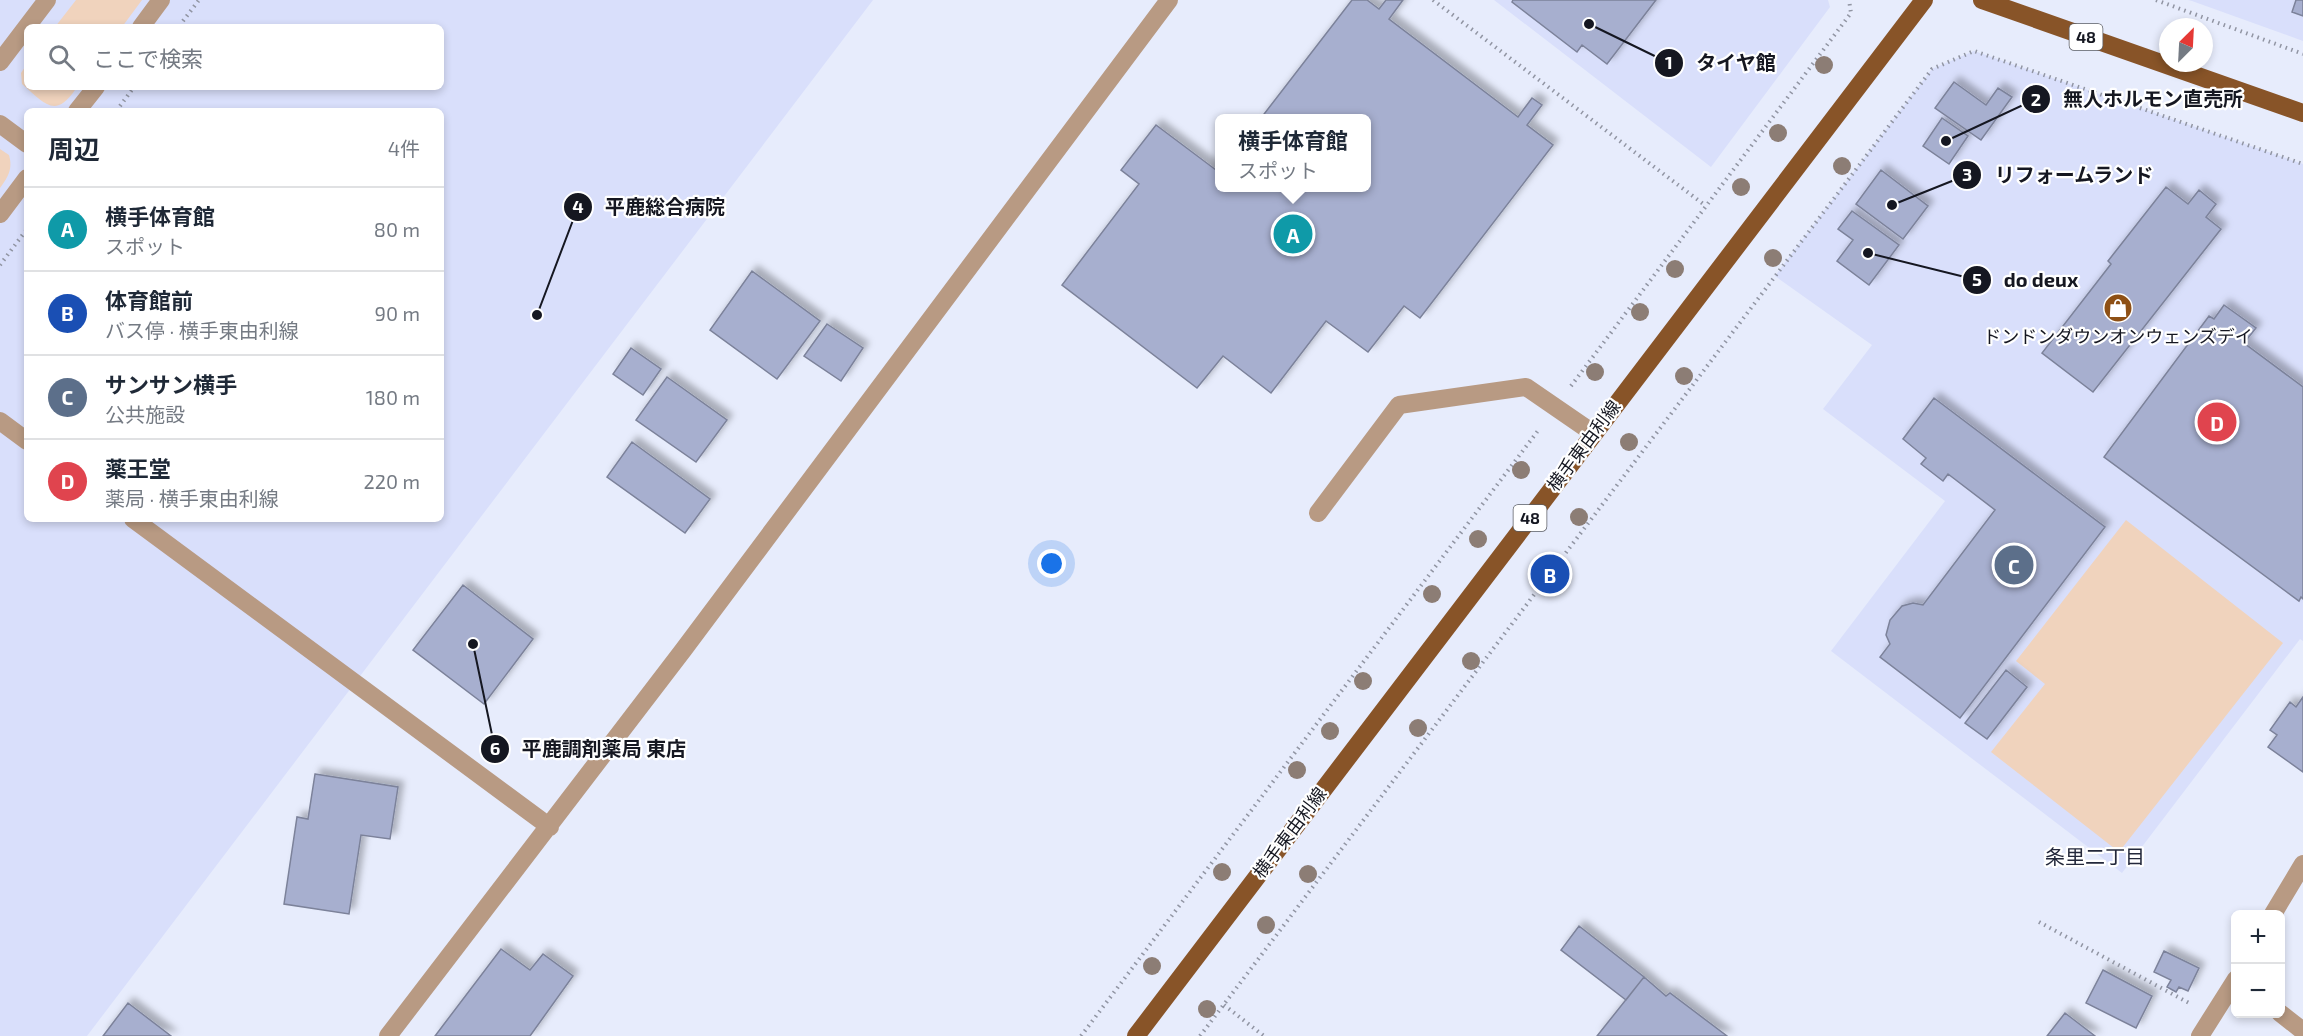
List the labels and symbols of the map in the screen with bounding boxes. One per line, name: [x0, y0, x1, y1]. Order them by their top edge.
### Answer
north arrow: [2159, 18, 2213, 72]
road number: 48: [2070, 24, 2102, 50]
callout: タイヤ館: [1654, 44, 1788, 82]
text: タイヤ館: [1696, 50, 1776, 74]
text: 1: [1665, 51, 1673, 73]
callout: 無人ホルモン直売所: [2021, 80, 2255, 118]
text: 無人ホルモン直売所: [2063, 86, 2243, 110]
text: 2: [2031, 88, 2041, 110]
callout: リフォームランド: [1952, 156, 2166, 194]
text: リフォームランド: [1995, 162, 2153, 186]
text: 3: [1962, 163, 1972, 185]
callout: 平鹿総合病院: [563, 188, 737, 226]
text: 平鹿総合病院: [605, 194, 725, 218]
text: 4: [572, 195, 584, 217]
pin: A: [1274, 212, 1312, 256]
callout: do deux: [1962, 261, 2091, 299]
text: do deux: [2004, 267, 2079, 291]
text: 5: [1972, 268, 1982, 290]
shop icon: ドンドンダウンオンウェンズデイ: [2102, 292, 2134, 324]
place label: ドンドンダウンオンウェンズデイ: [1983, 325, 2253, 347]
street label: 横手東由利線: [1542, 396, 1624, 495]
pin: D: [2198, 400, 2236, 444]
road number: 48: [1514, 505, 1546, 531]
pin: C: [1994, 542, 2034, 588]
your location: [1037, 549, 1066, 578]
pin: B: [1530, 552, 1570, 596]
callout: 平鹿調剤薬局 東店: [480, 730, 698, 768]
text: 平鹿調剤薬局 東店: [522, 736, 686, 760]
text: 6: [490, 737, 500, 759]
street label: 横手東由利線: [1248, 783, 1330, 882]
district label: 条里二丁目: [2045, 844, 2145, 868]

